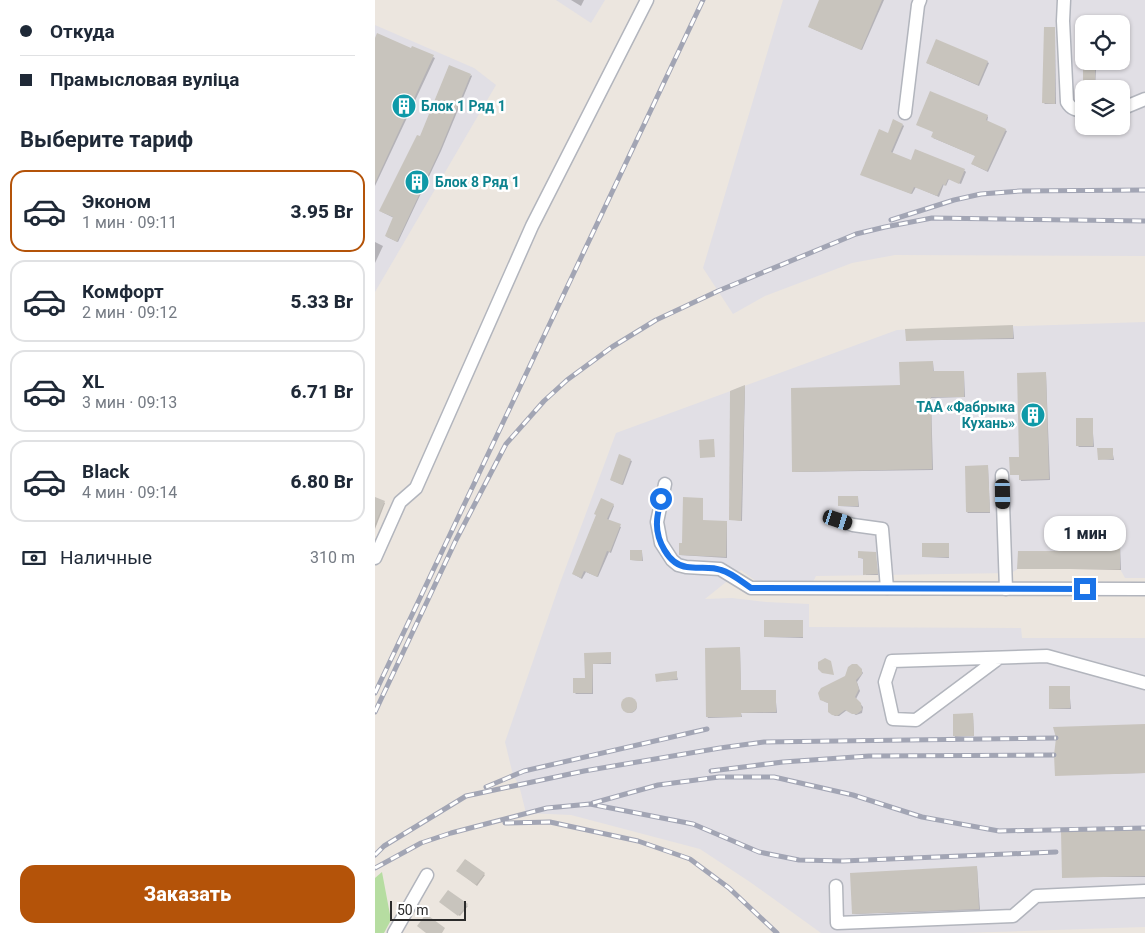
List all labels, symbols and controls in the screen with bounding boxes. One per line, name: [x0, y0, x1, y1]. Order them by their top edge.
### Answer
map controls: [1075, 15, 1130, 135]
button: locate: [1075, 15, 1130, 70]
text: Откуда: [50, 20, 115, 43]
text: Прамысловая вуліца: [50, 68, 239, 91]
button: layers: [1075, 80, 1130, 135]
building icon: Блок 1 Ряд 1: [391, 93, 417, 119]
place label: Блок 1 Ряд 1: [421, 98, 506, 114]
text: Выберите тариф: [20, 127, 193, 152]
building icon: Блок 8 Ряд 1: [404, 169, 430, 195]
place label: Блок 8 Ряд 1: [435, 174, 520, 190]
icon: car: [22, 189, 67, 234]
text: Эконом: [82, 190, 151, 213]
text: 3.95 Br: [290, 200, 353, 223]
text: 1 мин · 09:11: [82, 213, 177, 232]
icon: car: [22, 279, 67, 324]
text: Комфорт: [82, 280, 164, 303]
text: 5.33 Br: [290, 290, 353, 313]
text: 2 мин · 09:12: [82, 303, 177, 322]
icon: car: [22, 369, 67, 414]
text: XL: [82, 370, 104, 393]
text: 6.71 Br: [290, 380, 353, 403]
text: 3 мин · 09:13: [82, 393, 177, 412]
place label: ТАА «Фабрыка Кухань»: [916, 399, 1015, 431]
building icon: ТАА «Фабрыка Кухань»: [1020, 402, 1046, 428]
icon: car: [22, 459, 67, 504]
text: Black: [82, 460, 129, 483]
text: 6.80 Br: [290, 470, 353, 493]
car: [995, 479, 1010, 509]
text: 4 мин · 09:14: [82, 483, 177, 502]
route start: [650, 488, 672, 510]
car: [821, 508, 854, 532]
callout: 1 мин: [1044, 516, 1126, 552]
text: 1 мин: [1063, 524, 1107, 543]
icon: cash: [20, 544, 48, 572]
text: Наличные: [60, 546, 152, 569]
text: 310 m: [310, 548, 355, 567]
route end: [1074, 578, 1096, 600]
button: Заказать: [20, 865, 355, 923]
scale bar: [390, 898, 466, 921]
text: 50 m: [397, 902, 429, 918]

